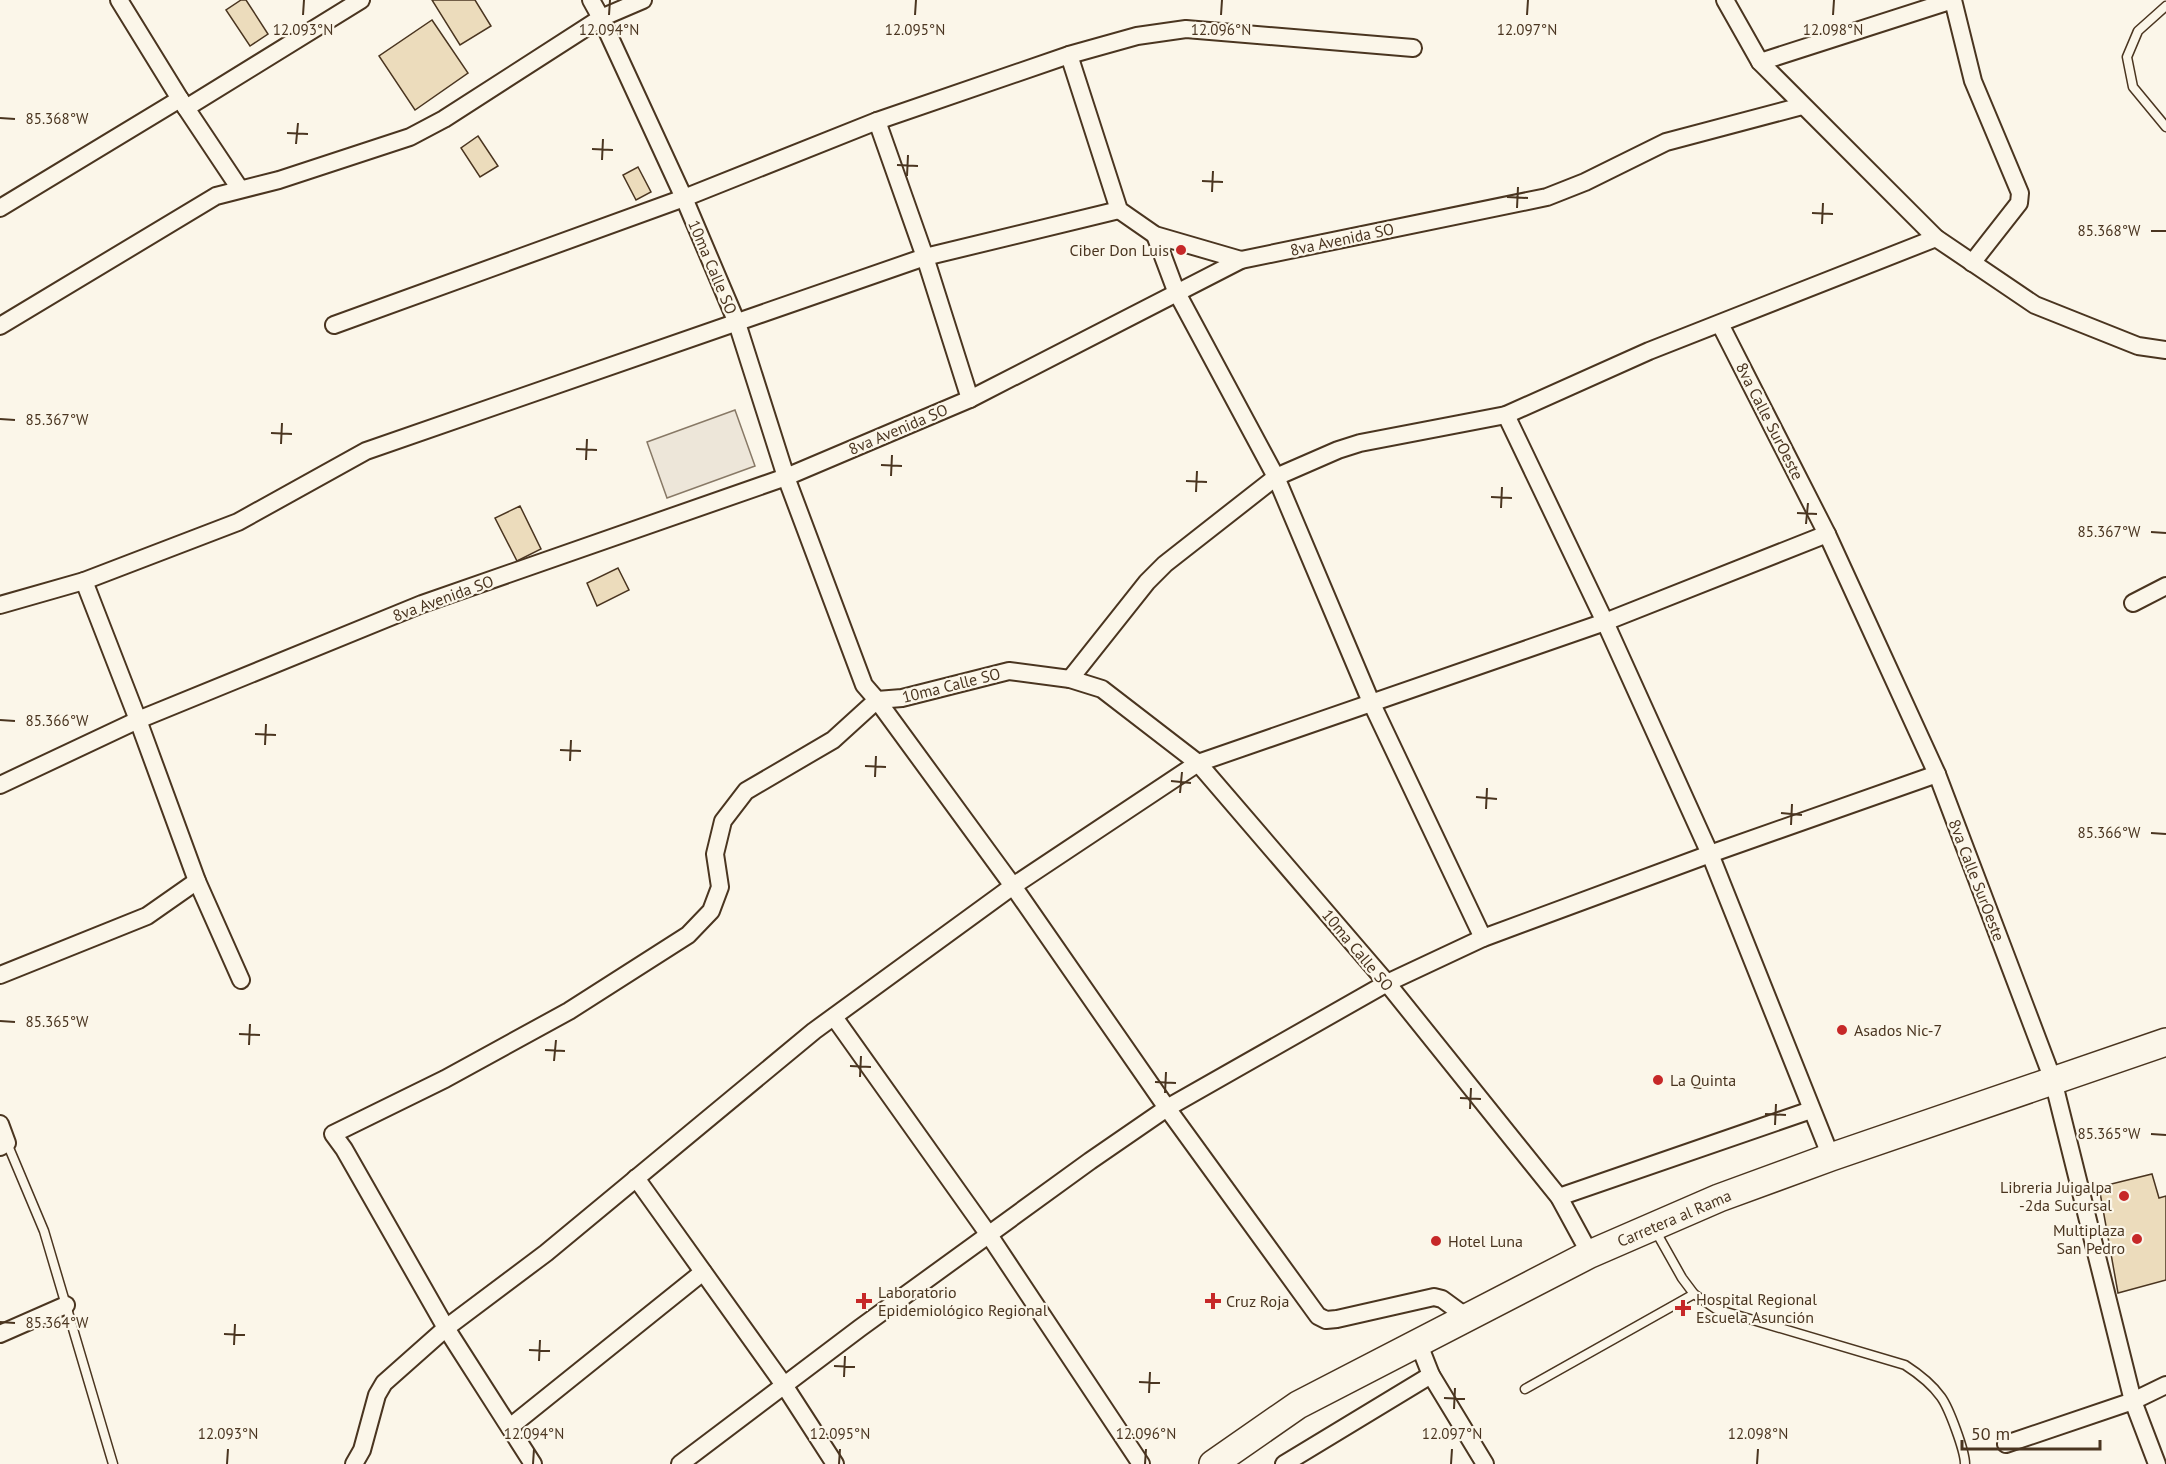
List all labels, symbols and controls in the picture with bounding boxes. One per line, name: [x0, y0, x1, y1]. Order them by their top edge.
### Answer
text: 12.093°N: [273, 20, 333, 39]
text: 12.094°N: [579, 20, 639, 39]
text: 12.095°N: [885, 20, 945, 39]
text: 12.096°N: [1191, 20, 1251, 39]
text: 12.097°N: [1497, 20, 1557, 39]
text: 12.098°N: [1803, 20, 1863, 39]
text: 85.368°W: [26, 109, 89, 128]
street label: 10ma Calle SO: [684, 217, 742, 317]
street label: 8va Avenida SO: [1288, 218, 1396, 260]
text: 85.368°W: [2078, 221, 2141, 240]
place label: Ciber Don Luis: [1069, 240, 1169, 260]
marker: Ciber Don Luis: [1174, 243, 1188, 257]
street label: 8va Calle SurOeste: [1732, 359, 1808, 483]
street label: 8va Avenida SO: [845, 399, 951, 459]
text: 85.367°W: [26, 410, 89, 429]
text: 85.367°W: [2078, 522, 2141, 541]
street label: 8va Avenida SO: [390, 570, 496, 626]
street label: 10ma Calle SO: [900, 663, 1002, 707]
text: 85.366°W: [26, 711, 89, 730]
street label: 8va Calle SurOeste: [1945, 816, 2009, 944]
text: 85.366°W: [2078, 823, 2141, 842]
street label: 10ma Calle SO: [1318, 905, 1398, 995]
text: 85.365°W: [26, 1012, 89, 1031]
place label: Asados Nic-7: [1854, 1020, 1942, 1040]
marker: Asados Nic-7: [1835, 1023, 1849, 1037]
place label: La Quinta: [1670, 1070, 1736, 1090]
marker: La Quinta: [1651, 1073, 1665, 1087]
text: 85.365°W: [2078, 1124, 2141, 1143]
place label: Libreria Juigalpa -2da Sucursal: [2000, 1177, 2112, 1215]
street label: Carretera al Rama: [1614, 1185, 1734, 1251]
marker: Libreria Juigalpa -2da Sucursal: [2117, 1189, 2131, 1203]
place label: Multiplaza San Pedro: [2053, 1220, 2125, 1258]
place label: Hotel Luna: [1448, 1231, 1523, 1251]
marker: Multiplaza San Pedro: [2130, 1232, 2144, 1246]
marker: Hotel Luna: [1429, 1234, 1443, 1248]
place label: Laboratorio Epidemiológico Regional: [878, 1282, 1048, 1320]
place label: Hospital Regional Escuela Asunción: [1696, 1289, 1817, 1327]
place label: Cruz Roja: [1226, 1291, 1289, 1311]
marker: Laboratorio Epidemiológico Regional: [855, 1292, 873, 1310]
marker: Cruz Roja: [1204, 1292, 1222, 1310]
marker: Hospital Regional Escuela Asunción: [1674, 1299, 1692, 1317]
text: 85.364°W: [26, 1313, 89, 1332]
scale bar: [1962, 1413, 2100, 1451]
text: 50 m: [1971, 1422, 2010, 1445]
text: 12.093°N: [198, 1424, 258, 1443]
text: 12.094°N: [504, 1424, 564, 1443]
text: 12.095°N: [810, 1424, 870, 1443]
text: 12.096°N: [1116, 1424, 1176, 1443]
text: 12.097°N: [1422, 1424, 1482, 1443]
text: 12.098°N: [1728, 1424, 1788, 1443]

